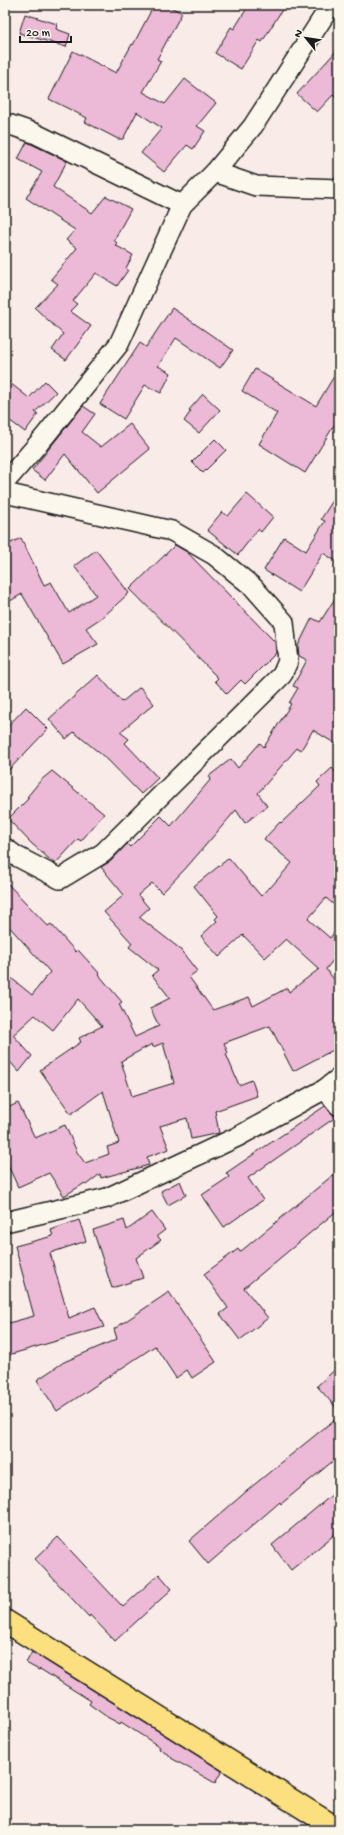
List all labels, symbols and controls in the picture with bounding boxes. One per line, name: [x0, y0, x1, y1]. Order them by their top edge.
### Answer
scale bar: [20, 18, 71, 44]
north arrow: [286, 18, 326, 58]
text: 20 m: [26, 27, 51, 41]
text: N: [292, 28, 306, 40]

